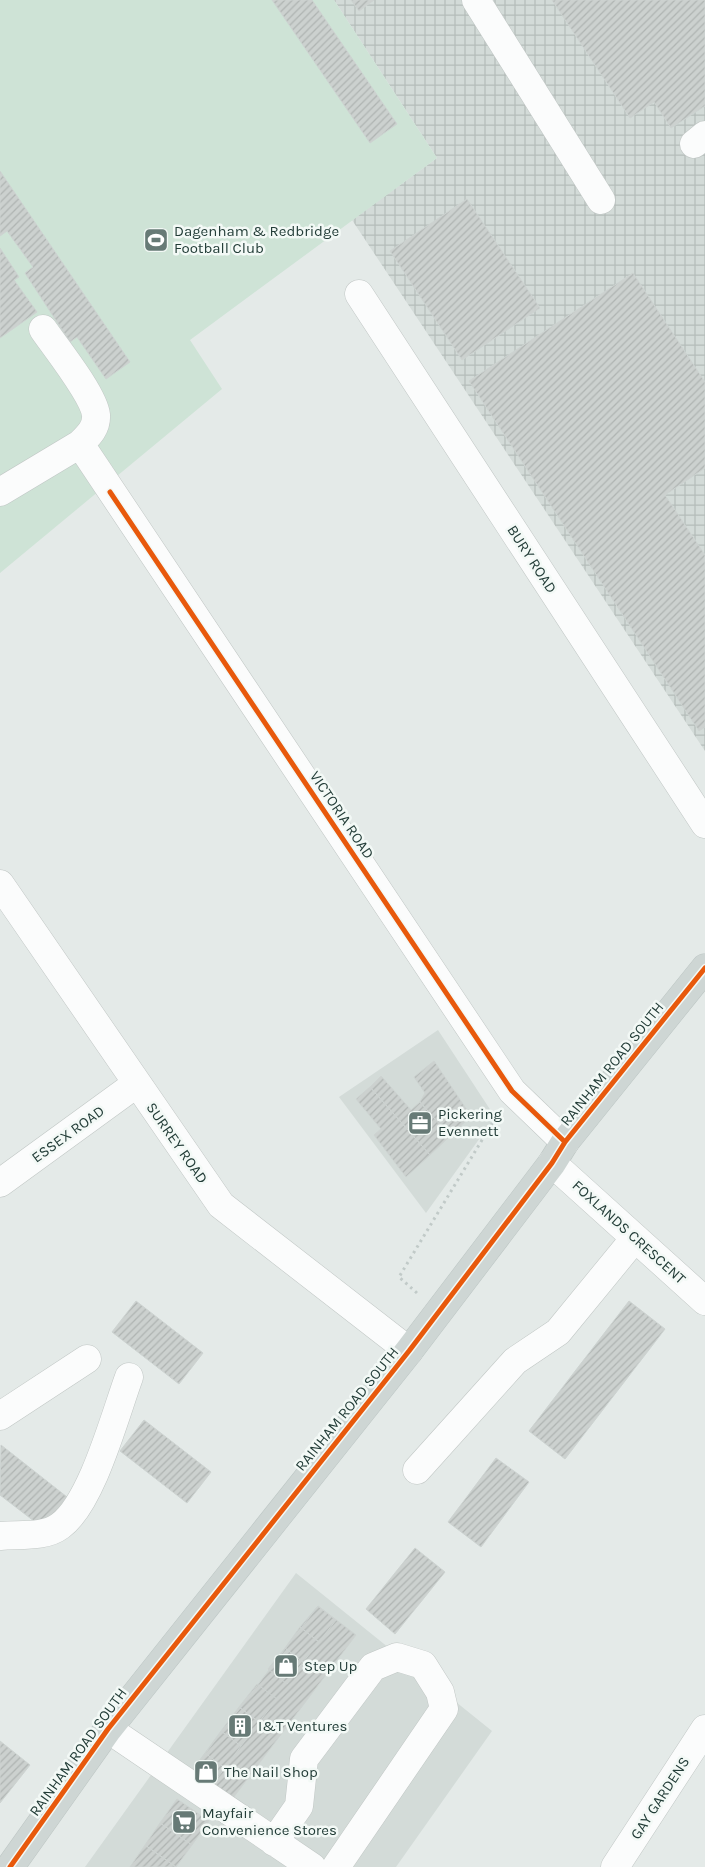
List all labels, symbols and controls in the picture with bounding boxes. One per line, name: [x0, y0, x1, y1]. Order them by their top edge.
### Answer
place label: Dagenham & Redbridge Football Club: [174, 222, 339, 257]
sports icon: Dagenham & Redbridge Football Club: [143, 227, 169, 253]
street label: BURY ROAD: [503, 522, 561, 596]
street label: VICTORIA ROAD: [306, 768, 378, 862]
street label: RAINHAM ROAD SOUTH: [556, 998, 668, 1130]
street label: SURREY ROAD: [142, 1099, 212, 1187]
street label: ESSEX ROAD: [28, 1102, 108, 1166]
place label: Pickering Evennett: [438, 1105, 503, 1140]
office icon: Pickering Evennett: [407, 1110, 433, 1136]
street label: FOXLANDS CRESCENT: [568, 1176, 690, 1288]
street label: RAINHAM ROAD SOUTH: [291, 1343, 403, 1475]
shop icon: Step Up: [273, 1653, 299, 1679]
place label: Step Up: [304, 1657, 357, 1675]
street label: RAINHAM ROAD SOUTH: [25, 1684, 131, 1820]
building icon: I&T Ventures: [227, 1713, 253, 1739]
place label: I&T Ventures: [258, 1717, 347, 1735]
street label: GAY GARDENS: [627, 1753, 693, 1843]
shop icon: The Nail Shop: [193, 1759, 219, 1785]
place label: The Nail Shop: [224, 1763, 318, 1781]
place label: Mayfair Convenience Stores: [202, 1804, 337, 1839]
supermarket icon: Mayfair Convenience Stores: [171, 1809, 197, 1835]

